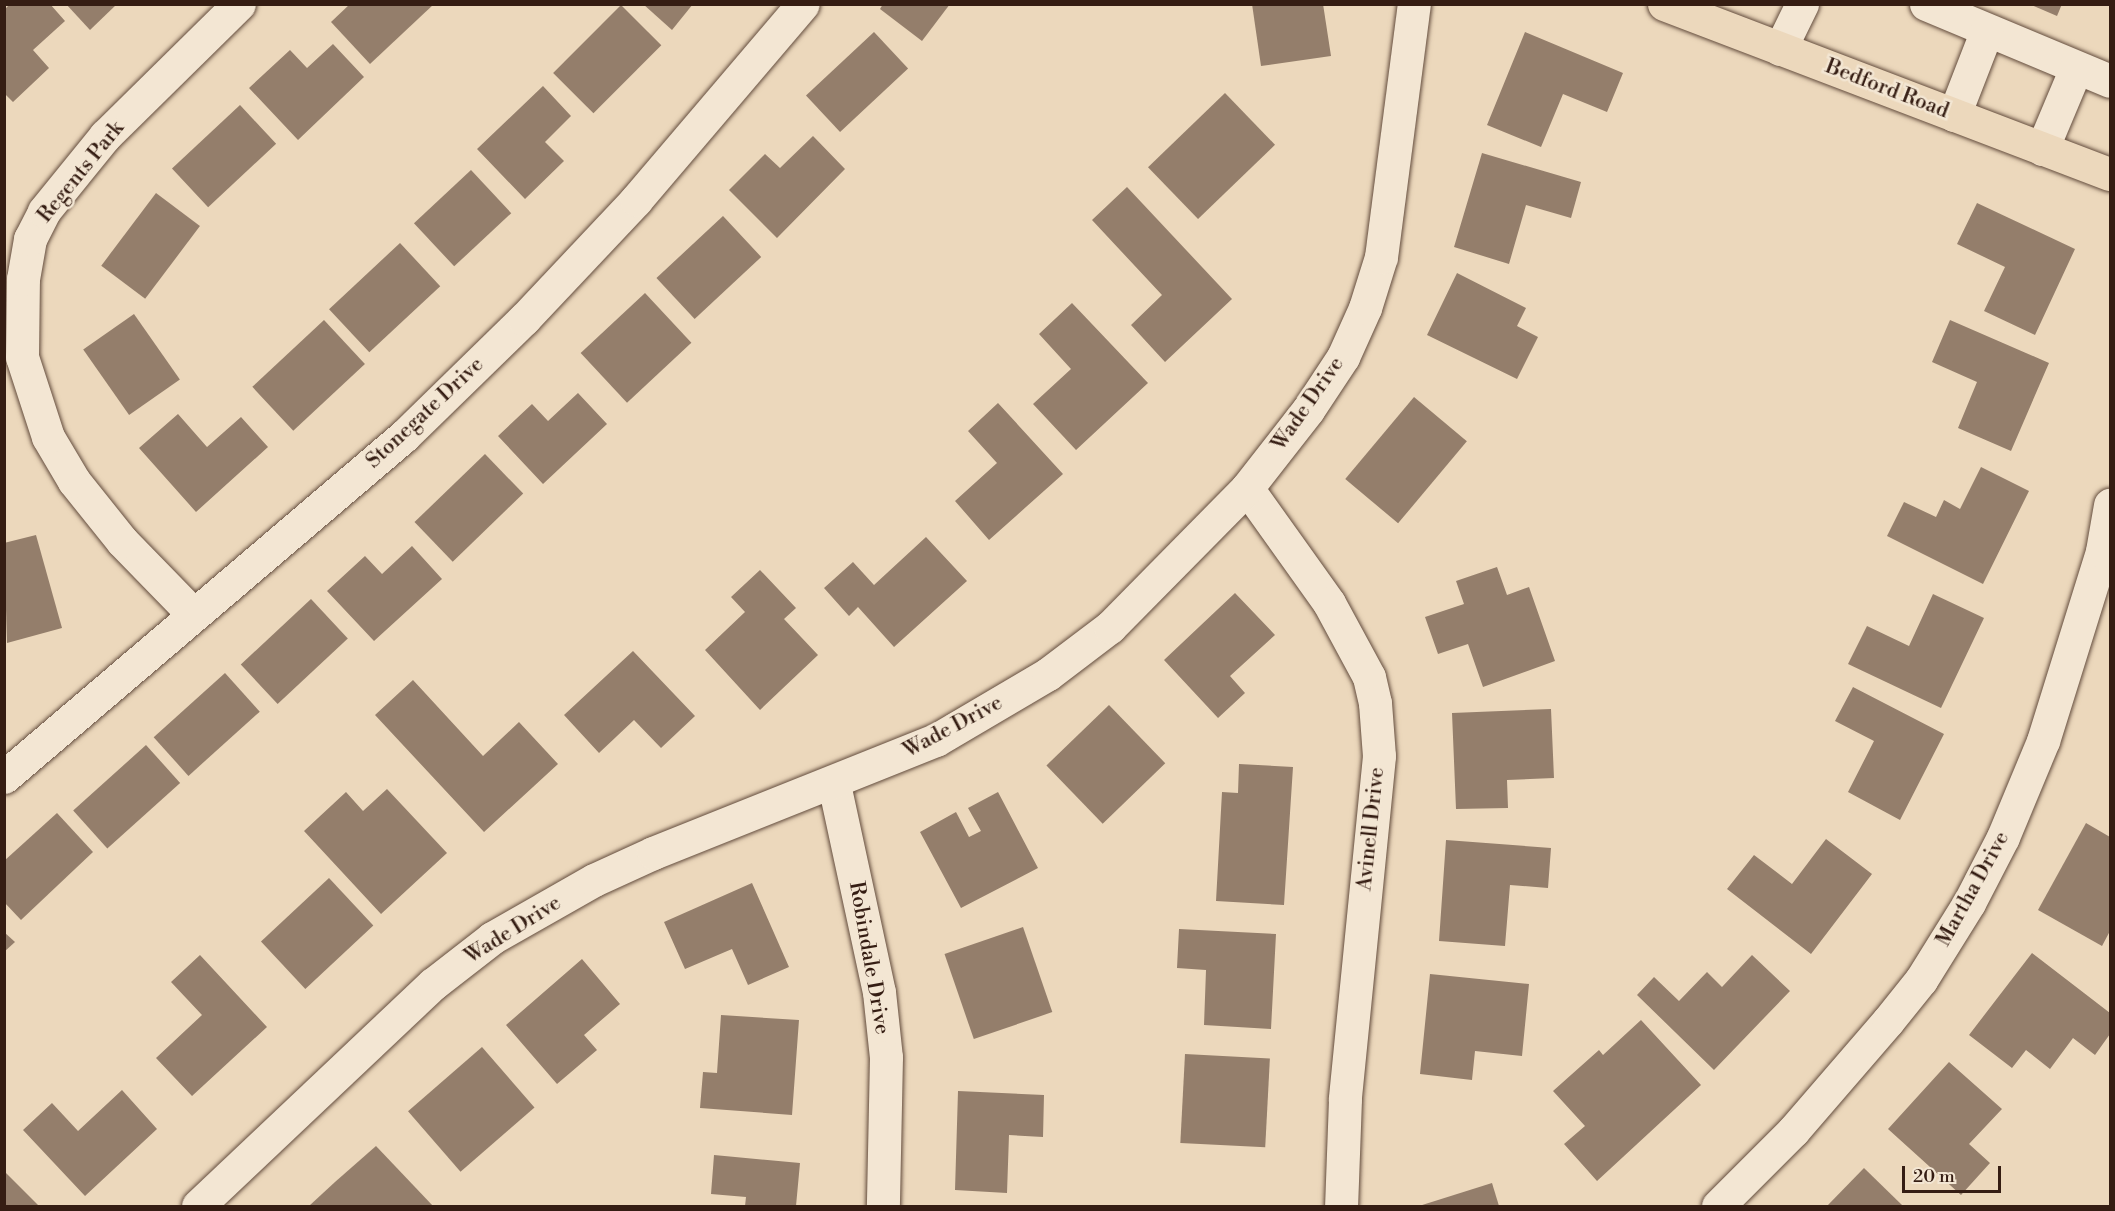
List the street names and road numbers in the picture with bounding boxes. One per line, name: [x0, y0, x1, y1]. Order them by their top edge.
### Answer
street label: Bedford Road: [1822, 54, 1952, 124]
street label: Regents Park: [32, 116, 130, 228]
street label: Stonegate Drive: [361, 352, 489, 474]
street label: Wade Drive: [1267, 352, 1349, 456]
street label: Wade Drive: [899, 690, 1007, 764]
street label: Avinell Drive: [1352, 766, 1390, 892]
street label: Martha Drive: [1931, 827, 2015, 951]
street label: Robindale Drive: [843, 880, 895, 1036]
street label: Wade Drive: [460, 891, 566, 969]

